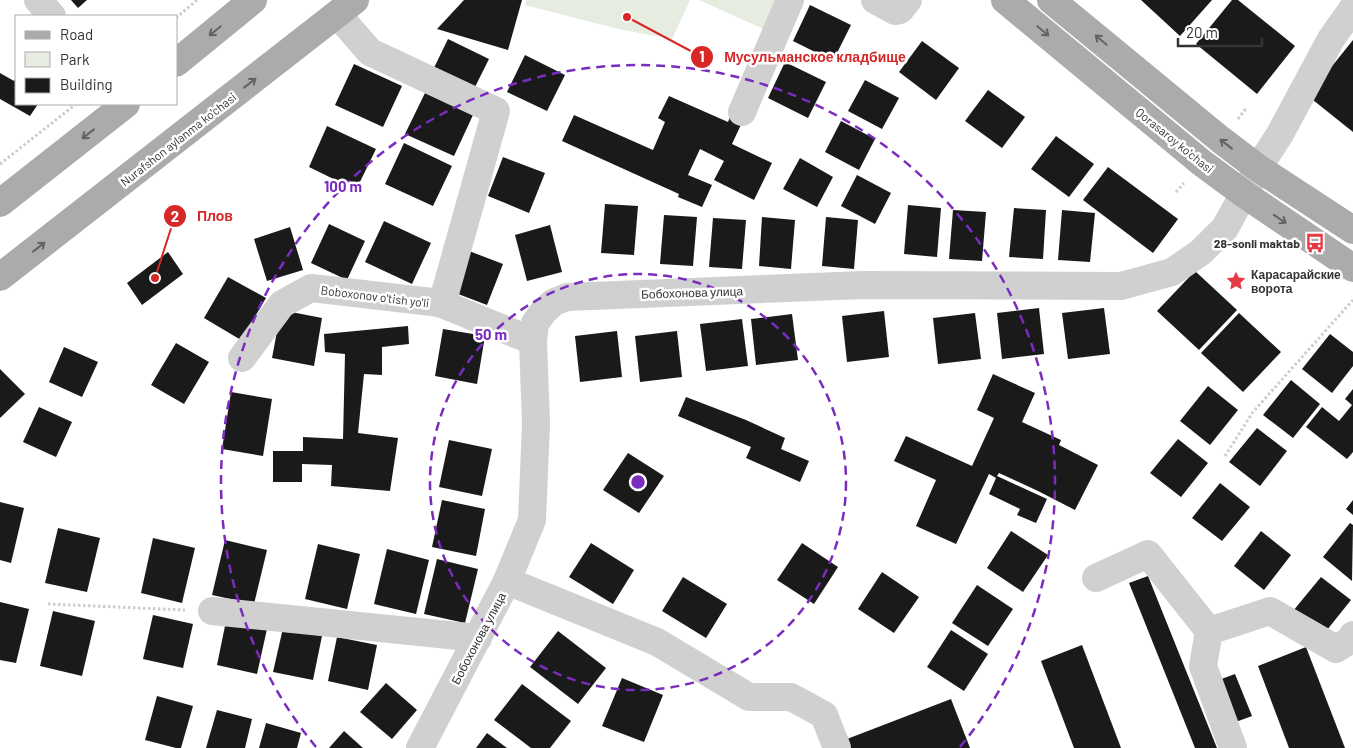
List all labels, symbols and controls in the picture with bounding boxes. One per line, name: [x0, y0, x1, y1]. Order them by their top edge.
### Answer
legend: [15, 15, 178, 105]
scale bar: [1178, 15, 1262, 47]
text: 20 m: [1186, 23, 1218, 41]
text: Road: [60, 25, 93, 43]
one-way arrow: [209, 25, 222, 36]
one-way arrow: [1036, 25, 1049, 36]
one-way arrow: [1094, 35, 1107, 46]
callout: Мусульманское кладбище: [689, 42, 916, 71]
text: 1: [699, 47, 705, 65]
text: Мусульманское кладбище: [724, 48, 906, 65]
text: Park: [60, 50, 90, 68]
text: Building: [60, 75, 113, 93]
one-way arrow: [243, 78, 257, 88]
street label: Nurafshon aylanma ko'chasi: [117, 90, 239, 188]
street label: Qorasaroy ko'chasi: [1134, 105, 1216, 175]
one-way arrow: [81, 128, 94, 139]
one-way arrow: [1220, 138, 1233, 149]
text: 100 m: [324, 177, 362, 195]
callout: Плов: [162, 202, 243, 231]
text: 2: [171, 207, 179, 225]
text: Плов: [197, 207, 233, 224]
one-way arrow: [1273, 214, 1287, 224]
bus stop icon: 28-sonli maktab: [1304, 232, 1326, 254]
place label: 28-sonli maktab: [1214, 236, 1300, 250]
one-way arrow: [32, 242, 45, 253]
place label: Карасарайские ворота: [1251, 267, 1341, 296]
place icon: Карасарайские ворота: [1225, 270, 1247, 292]
street label: Boboxonov o'tish yo'li: [320, 282, 430, 310]
street label: Бобохонова улица: [641, 283, 744, 302]
text: 50 m: [475, 325, 507, 343]
centre of rings: [629, 473, 647, 491]
street label: Бобохонова улица: [448, 589, 509, 687]

